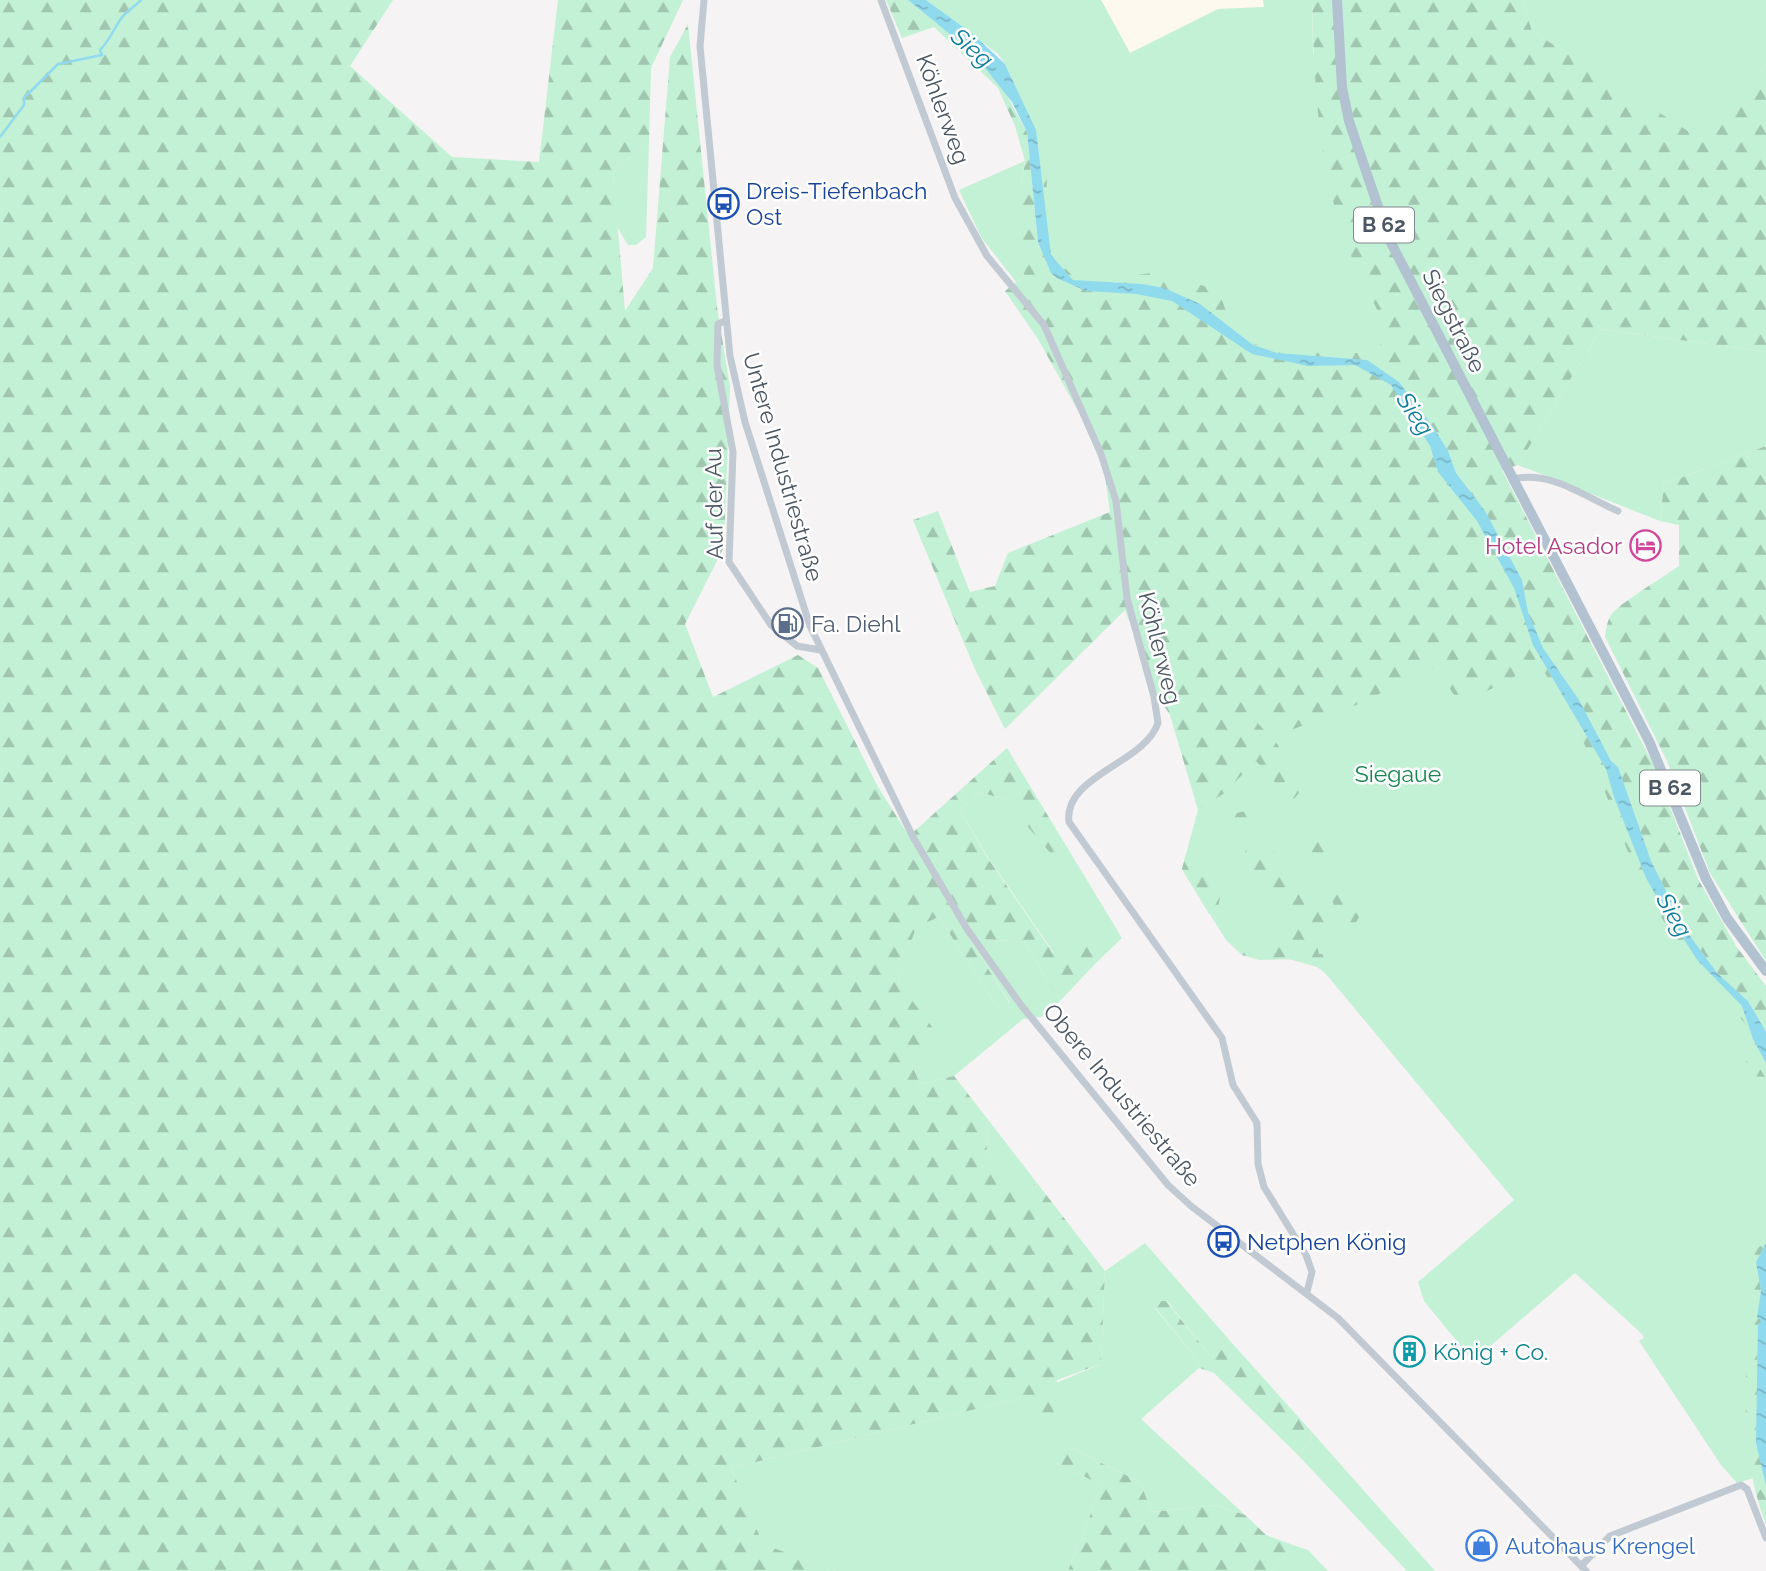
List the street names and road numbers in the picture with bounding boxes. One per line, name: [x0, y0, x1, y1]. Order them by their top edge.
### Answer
street label: Köhlerweg: [911, 50, 976, 167]
road number: B 62: [1354, 208, 1414, 243]
street label: Siegstraße: [1417, 265, 1492, 377]
street label: Untere Industriestraße: [738, 349, 829, 584]
street label: Auf der Au: [699, 448, 728, 560]
street label: Köhlerweg: [1133, 589, 1187, 707]
road number: B 62: [1640, 770, 1700, 806]
street label: Obere Industriestraße: [1038, 998, 1207, 1191]

